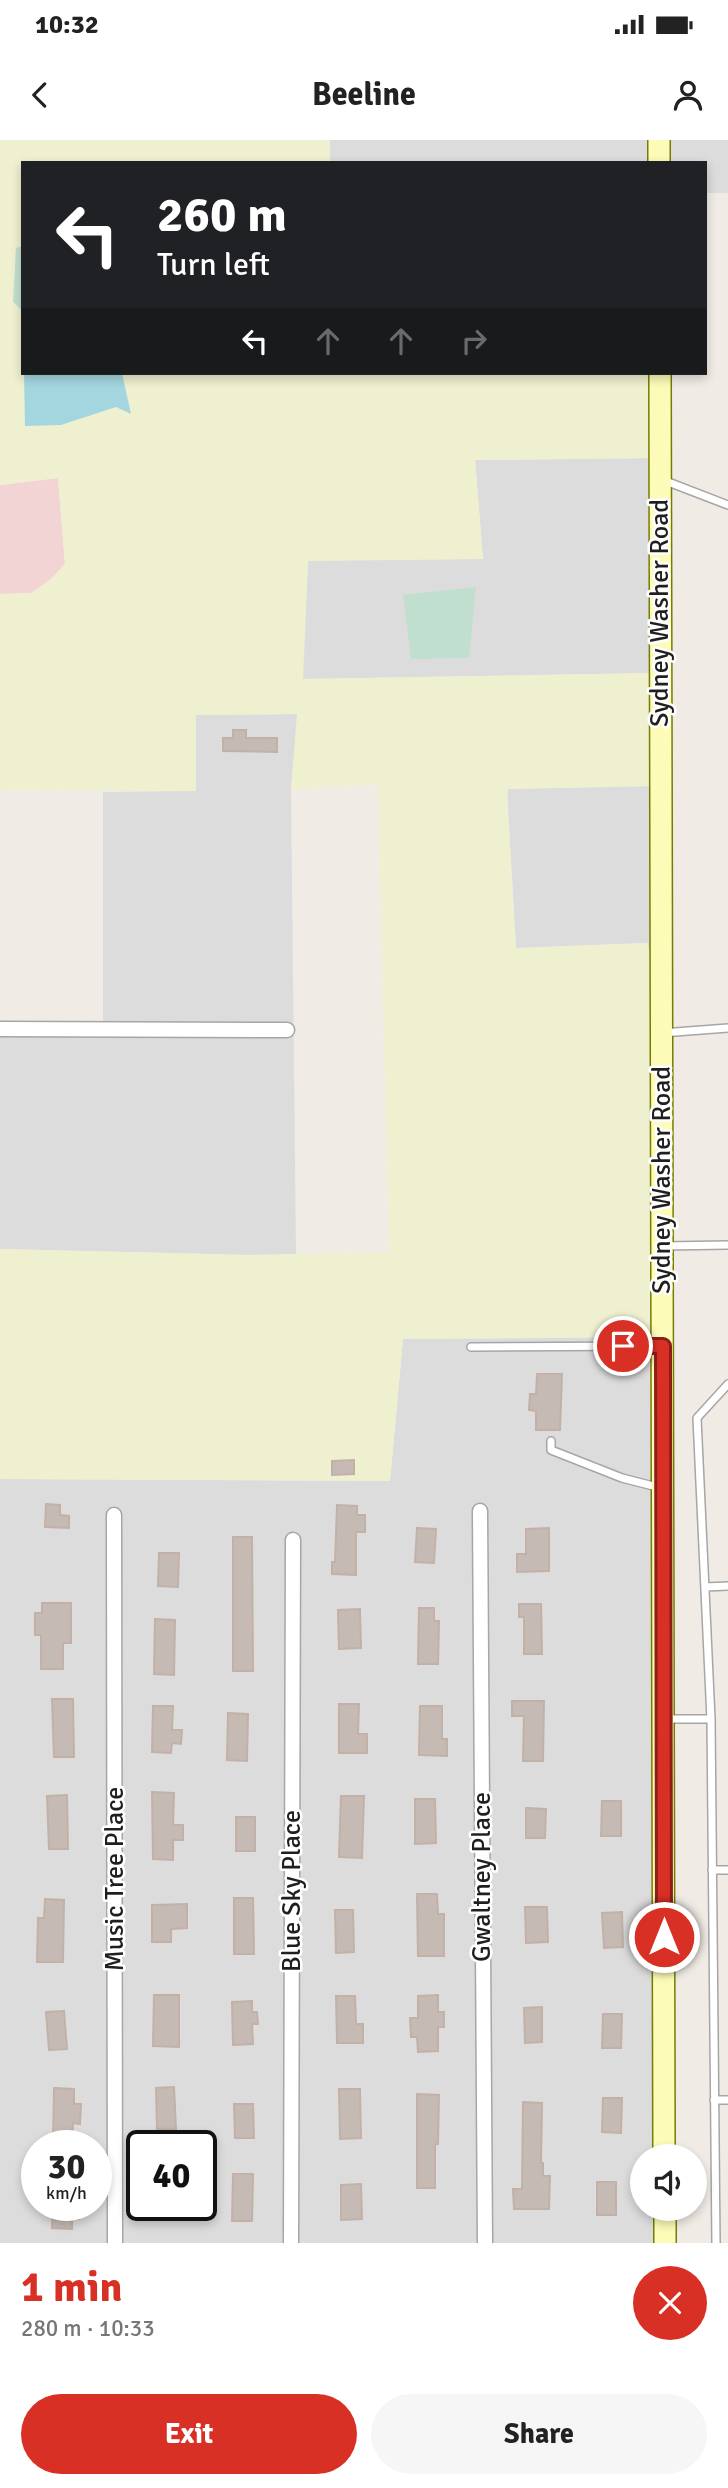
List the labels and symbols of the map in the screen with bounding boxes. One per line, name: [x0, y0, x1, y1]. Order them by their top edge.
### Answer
street label: Sydney Washer Road: [644, 499, 676, 727]
street label: Sydney Washer Road: [646, 1066, 678, 1294]
pin: [593, 1316, 653, 1376]
street label: Music Tree Place: [99, 1787, 131, 1971]
street label: Gwaltney Place: [466, 1792, 498, 1962]
street label: Blue Sky Place: [276, 1810, 308, 1972]
position arrow: [627, 1900, 701, 1974]
speed limit sign: 40: [126, 2130, 217, 2221]

